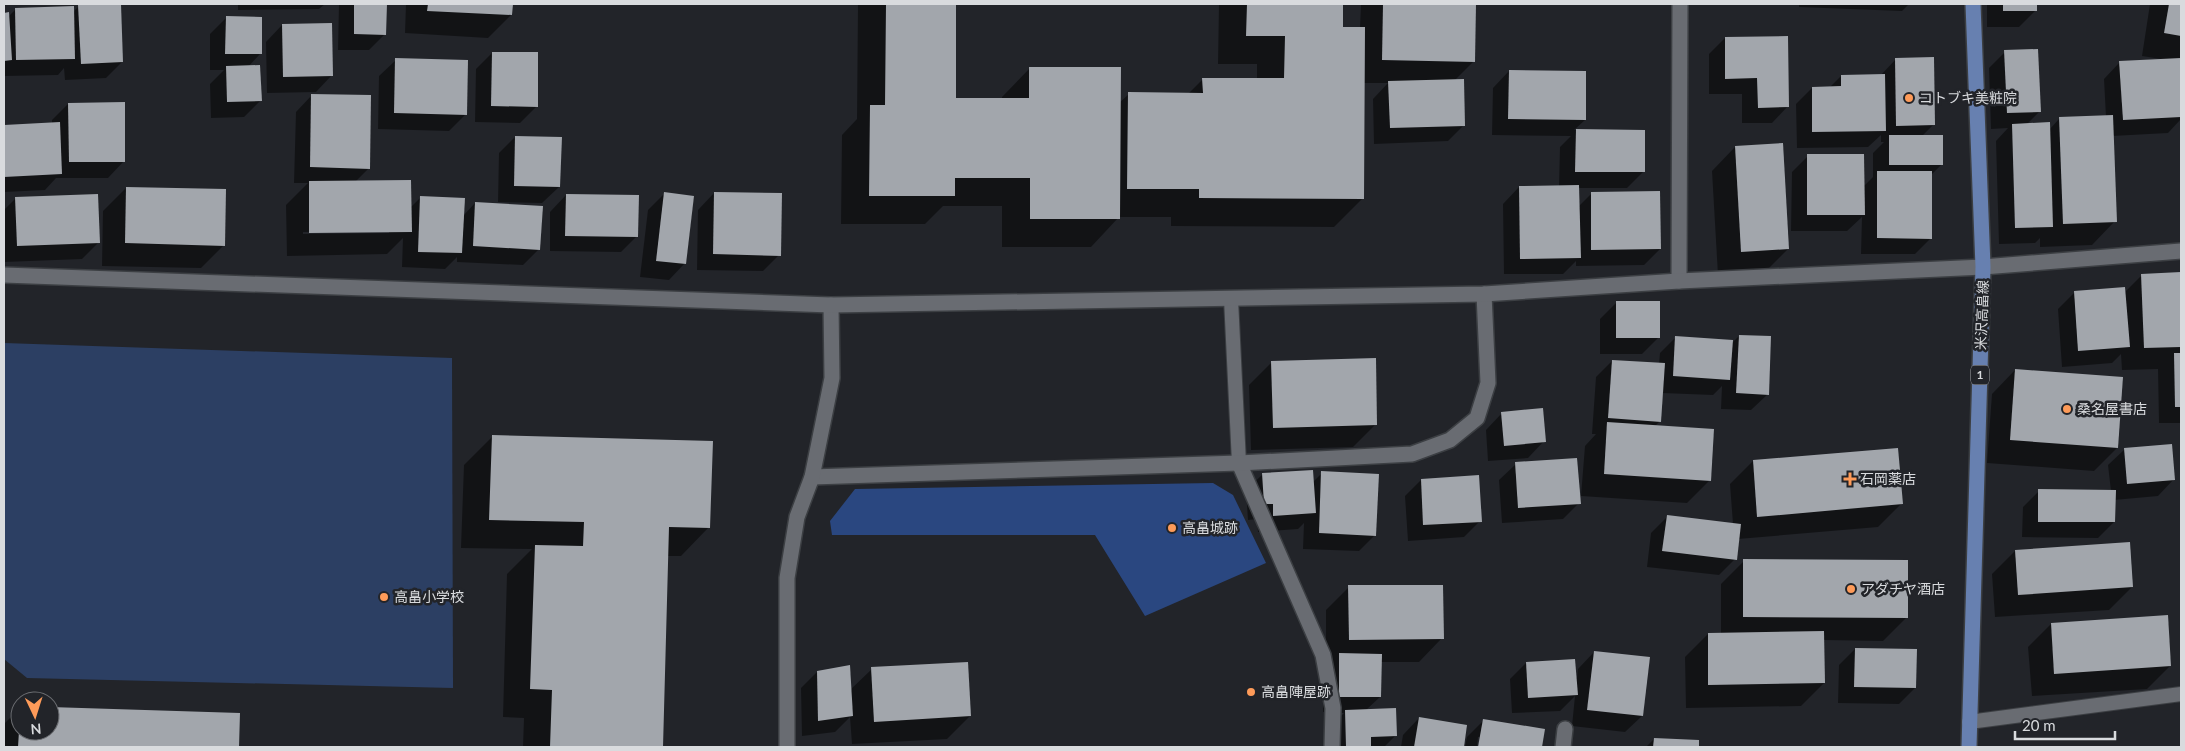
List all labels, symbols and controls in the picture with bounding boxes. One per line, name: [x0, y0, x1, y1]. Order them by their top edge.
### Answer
place label: コトブキ美粧院: [1919, 89, 2017, 106]
marker: コトブキ美粧院: [1903, 92, 1915, 104]
street label: 米沢高畠線: [1972, 280, 1991, 350]
road number: 1: [1971, 366, 1989, 384]
place label: 桑名屋書店: [2077, 400, 2147, 417]
marker: 桑名屋書店: [2061, 403, 2073, 415]
place label: 石岡薬店: [1860, 470, 1916, 487]
marker: 石岡薬店: [1844, 473, 1856, 485]
place label: 高畠城跡: [1182, 519, 1238, 536]
marker: 高畠城跡: [1166, 522, 1178, 534]
place label: アダチヤ酒店: [1861, 580, 1945, 597]
marker: アダチヤ酒店: [1845, 583, 1857, 595]
place label: 高畠小学校: [394, 588, 464, 605]
marker: 高畠小学校: [378, 591, 390, 603]
place label: 高畠陣屋跡: [1261, 683, 1331, 700]
marker: 高畠陣屋跡: [1245, 686, 1257, 698]
north arrow: [10, 691, 60, 741]
scale bar: [2015, 708, 2115, 740]
text: 20 m: [2022, 716, 2056, 734]
text: N: [30, 721, 42, 738]

